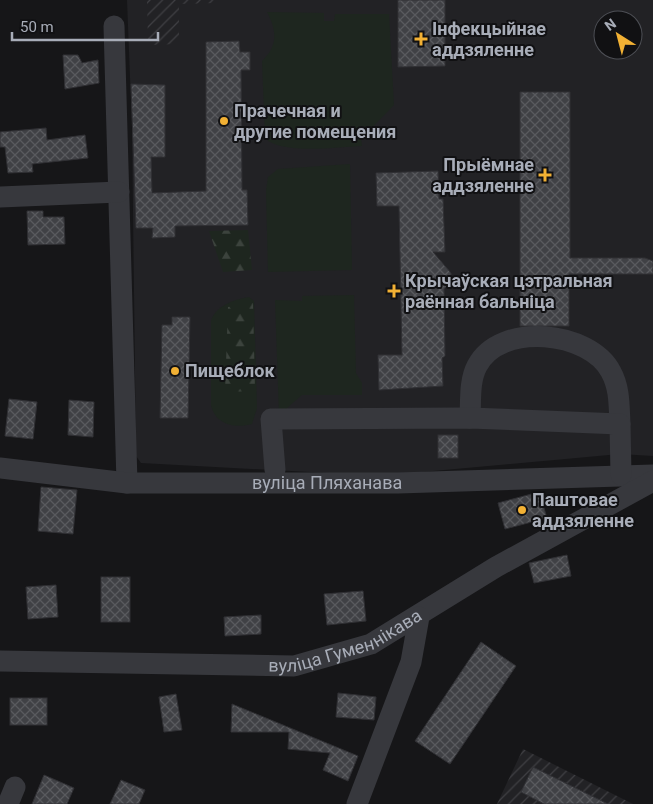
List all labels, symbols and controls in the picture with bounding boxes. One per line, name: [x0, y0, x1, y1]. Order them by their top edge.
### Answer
scale bar: [12, 10, 159, 42]
north arrow: [593, 10, 643, 60]
text: N: [602, 15, 619, 34]
text: 50 m: [20, 18, 54, 36]
place label: Інфекцыйнае аддзяленне: [432, 18, 546, 60]
marker: Інфекцыйнае аддзяленне: [414, 32, 428, 46]
place label: Прачечная и другие помещения: [234, 100, 396, 142]
marker: Прачечная и другие помещения: [218, 115, 230, 127]
place label: Прыёмнае аддзяленне: [432, 154, 534, 196]
marker: Прыёмнае аддзяленне: [538, 168, 552, 182]
place label: Крычаўская цэтральная раённая бальніца: [405, 270, 613, 312]
marker: Крычаўская цэтральная раённая бальніца: [387, 284, 401, 298]
place label: Пищеблок: [185, 360, 275, 381]
marker: Пищеблок: [169, 365, 181, 377]
street label: вуліца Пляханава: [252, 472, 402, 493]
place label: Паштовае аддзяленне: [532, 489, 634, 531]
marker: Паштовае аддзяленне: [516, 504, 528, 516]
street label: вуліца Гуменнікава: [268, 605, 425, 676]

